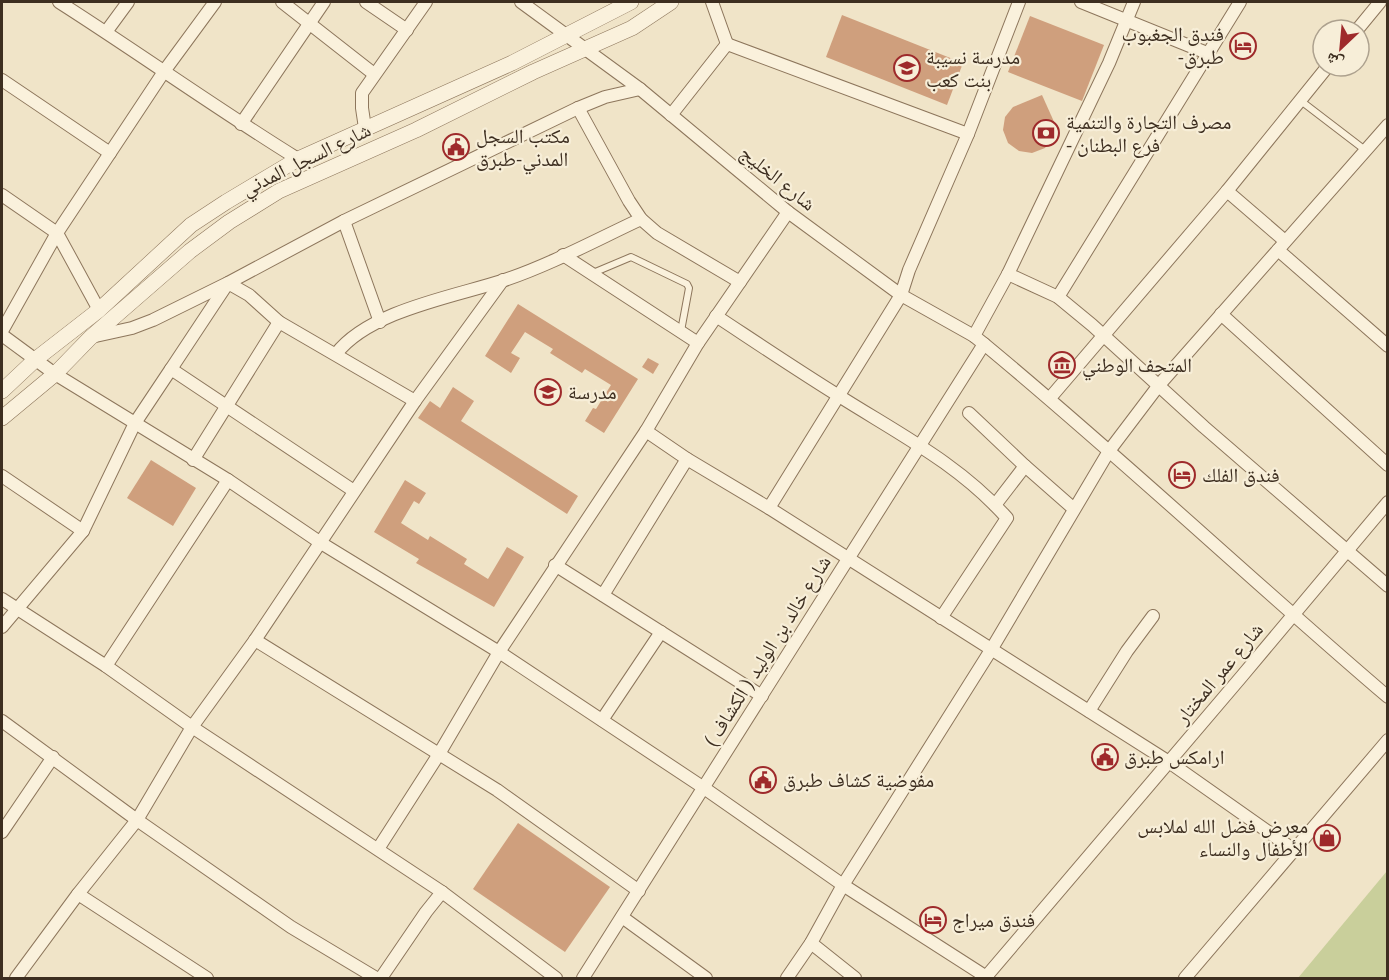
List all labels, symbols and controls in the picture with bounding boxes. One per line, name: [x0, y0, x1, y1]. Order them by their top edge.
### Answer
north arrow: [1311, 18, 1371, 78]
place label: فندق الجغبوب -طبرق: [1121, 20, 1224, 71]
hotel icon: فندق الجغبوب -طبرق: [1228, 31, 1258, 61]
place label: مدرسة نسيبة بنت كعب: [926, 43, 1020, 94]
text: ش: [1322, 48, 1347, 75]
school or university icon: مدرسة نسيبة بنت كعب: [892, 53, 922, 83]
place label: مصرف التجارة والتنمية - فرع البطنان: [1066, 108, 1231, 159]
street label: شارع السجل المدني: [237, 116, 376, 204]
bank icon: مصرف التجارة والتنمية - فرع البطنان: [1031, 118, 1061, 148]
place label: مكتب السجل المدني-طبرق: [476, 122, 570, 175]
public building icon: مكتب السجل المدني-طبرق: [441, 132, 471, 162]
street label: شارع الخليج: [734, 139, 822, 217]
museum icon: المتحف الوطني: [1047, 350, 1077, 380]
place label: المتحف الوطني: [1082, 351, 1192, 381]
school or university icon: مدرسة: [533, 377, 563, 407]
place label: مدرسة: [568, 378, 617, 406]
hotel icon: فندق الفلك: [1167, 460, 1197, 490]
place label: فندق الفلك: [1202, 461, 1280, 489]
street label: شارع خالد بن الوليد ( الكشاف ): [697, 550, 837, 752]
street label: شارع عمر المختار: [1168, 616, 1270, 730]
public building icon: ارامكس طبرق: [1090, 742, 1120, 772]
place label: ارامكس طبرق: [1124, 743, 1225, 771]
public building icon: مفوضية كشاف طبرق: [748, 765, 778, 795]
place label: مفوضية كشاف طبرق: [783, 766, 934, 794]
place label: معرض فضل الله لملابس الأطفال والنساء: [1137, 812, 1308, 863]
shop icon: معرض فضل الله لملابس الأطفال والنساء: [1312, 823, 1342, 853]
hotel icon: فندق ميراج: [918, 905, 948, 935]
place label: فندق ميراج: [952, 906, 1035, 934]

